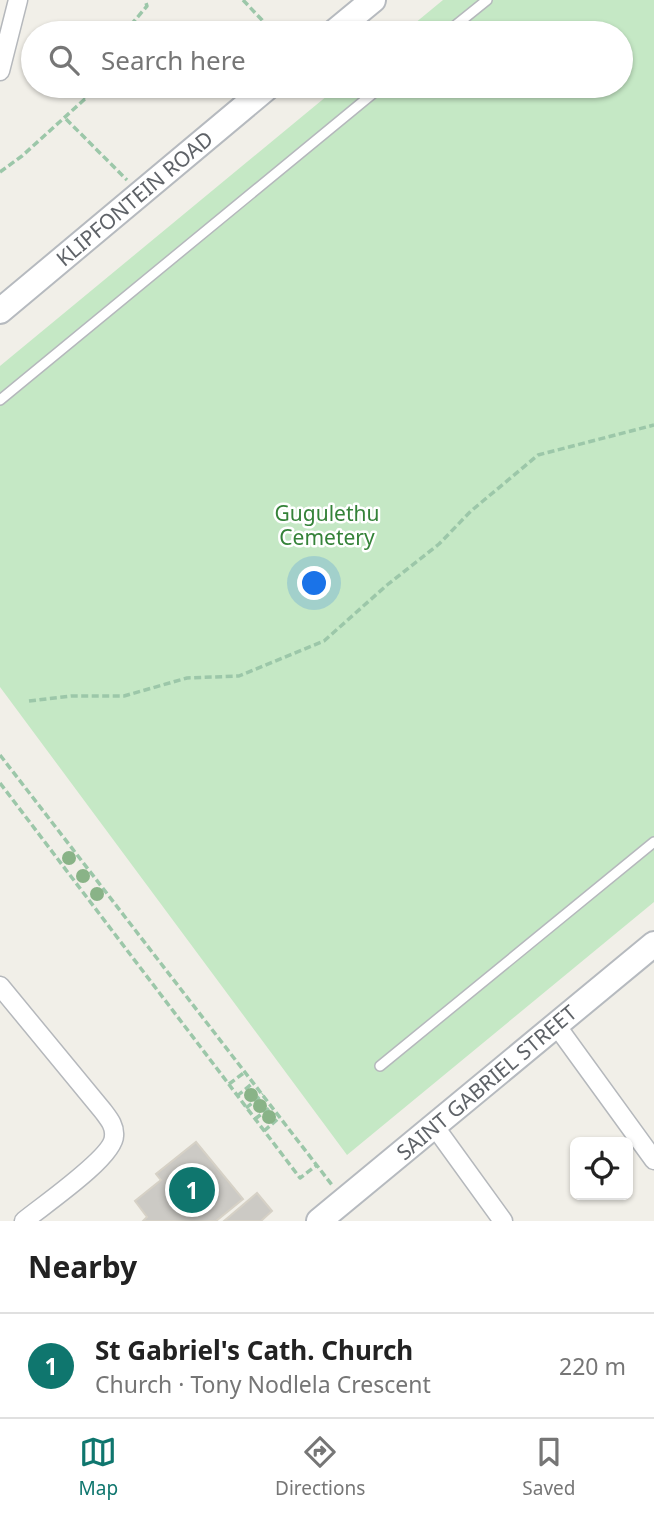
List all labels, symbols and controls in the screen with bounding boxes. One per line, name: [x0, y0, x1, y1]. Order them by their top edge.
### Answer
search box: [21, 21, 633, 98]
icon: search: [45, 41, 83, 79]
text: Search here: [101, 42, 246, 78]
street label: KLIPFONTEIN ROAD: [50, 124, 219, 272]
park label: Gugulethu Cemetery: [275, 499, 379, 551]
your location: [297, 566, 331, 600]
street label: SAINT GABRIEL STREET: [390, 998, 583, 1166]
map controls: [570, 1137, 633, 1200]
button: locate: [570, 1137, 633, 1200]
pin: 1: [169, 1164, 215, 1216]
text: Nearby: [28, 1246, 137, 1287]
text: St Gabriel's Cath. Church: [95, 1332, 413, 1368]
text: 1: [44, 1350, 58, 1382]
text: 220 m: [559, 1350, 626, 1382]
text: Church · Tony Nodlela Crescent: [95, 1368, 431, 1400]
tab: Map: [79, 1433, 118, 1501]
tab: Directions: [275, 1433, 365, 1501]
tab: Saved: [522, 1433, 575, 1501]

